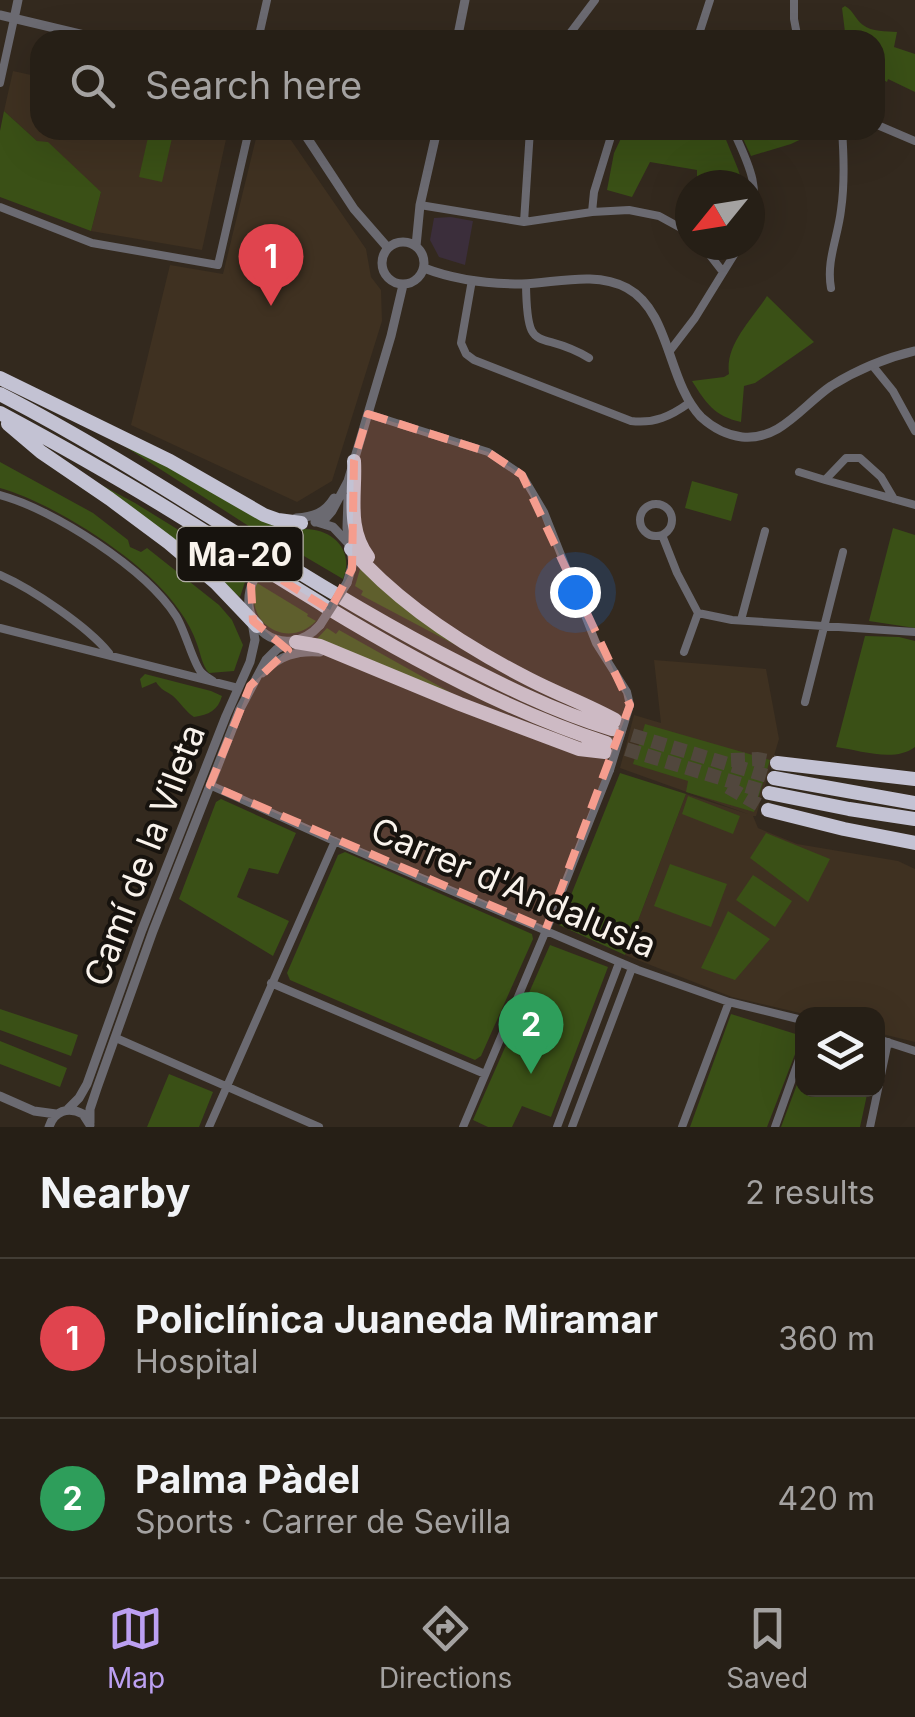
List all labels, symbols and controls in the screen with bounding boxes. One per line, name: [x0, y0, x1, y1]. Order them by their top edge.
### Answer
search box: [30, 30, 885, 140]
icon: search: [65, 58, 120, 113]
text: Search here: [145, 62, 362, 108]
north arrow: [675, 170, 765, 260]
pin: 1: [238, 224, 304, 306]
road number: Ma-20: [178, 527, 302, 581]
your location: [550, 567, 601, 618]
street label: Camí de la Vileta: [75, 718, 213, 992]
street label: Carrer d'Andalusia: [365, 808, 663, 966]
pin: 2: [498, 992, 564, 1074]
map controls: [795, 1007, 885, 1097]
button: layers: [795, 1007, 885, 1097]
text: Nearby: [40, 1167, 191, 1218]
text: 2 results: [745, 1173, 875, 1212]
text: Policlínica Juaneda Miramar: [135, 1296, 658, 1342]
text: 1: [66, 1319, 79, 1358]
text: 360 m: [778, 1319, 875, 1358]
text: Hospital: [135, 1342, 259, 1381]
text: Palma Pàdel: [135, 1456, 360, 1502]
text: 2: [62, 1479, 83, 1518]
text: 420 m: [778, 1479, 875, 1518]
text: Sports · Carrer de Sevilla: [135, 1502, 511, 1541]
tab: Map: [107, 1601, 165, 1695]
tab: Directions: [379, 1601, 512, 1695]
tab: Saved: [726, 1601, 808, 1695]

